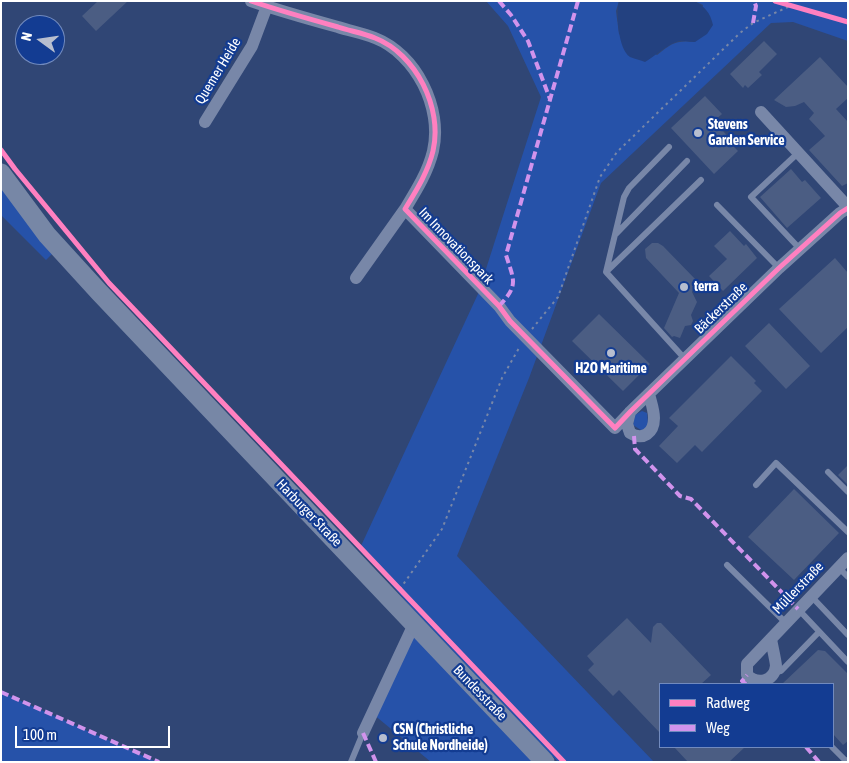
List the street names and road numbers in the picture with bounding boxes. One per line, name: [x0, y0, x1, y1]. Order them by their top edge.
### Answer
street label: Quemer Heide: [192, 35, 244, 107]
street label: Im Innovationspark: [415, 204, 497, 288]
street label: Bäckerstraße: [691, 279, 751, 337]
street label: Harburger Straße: [273, 476, 345, 550]
street label: Müllerstraße: [769, 558, 827, 618]
street label: Bundesstraße: [450, 662, 510, 724]

